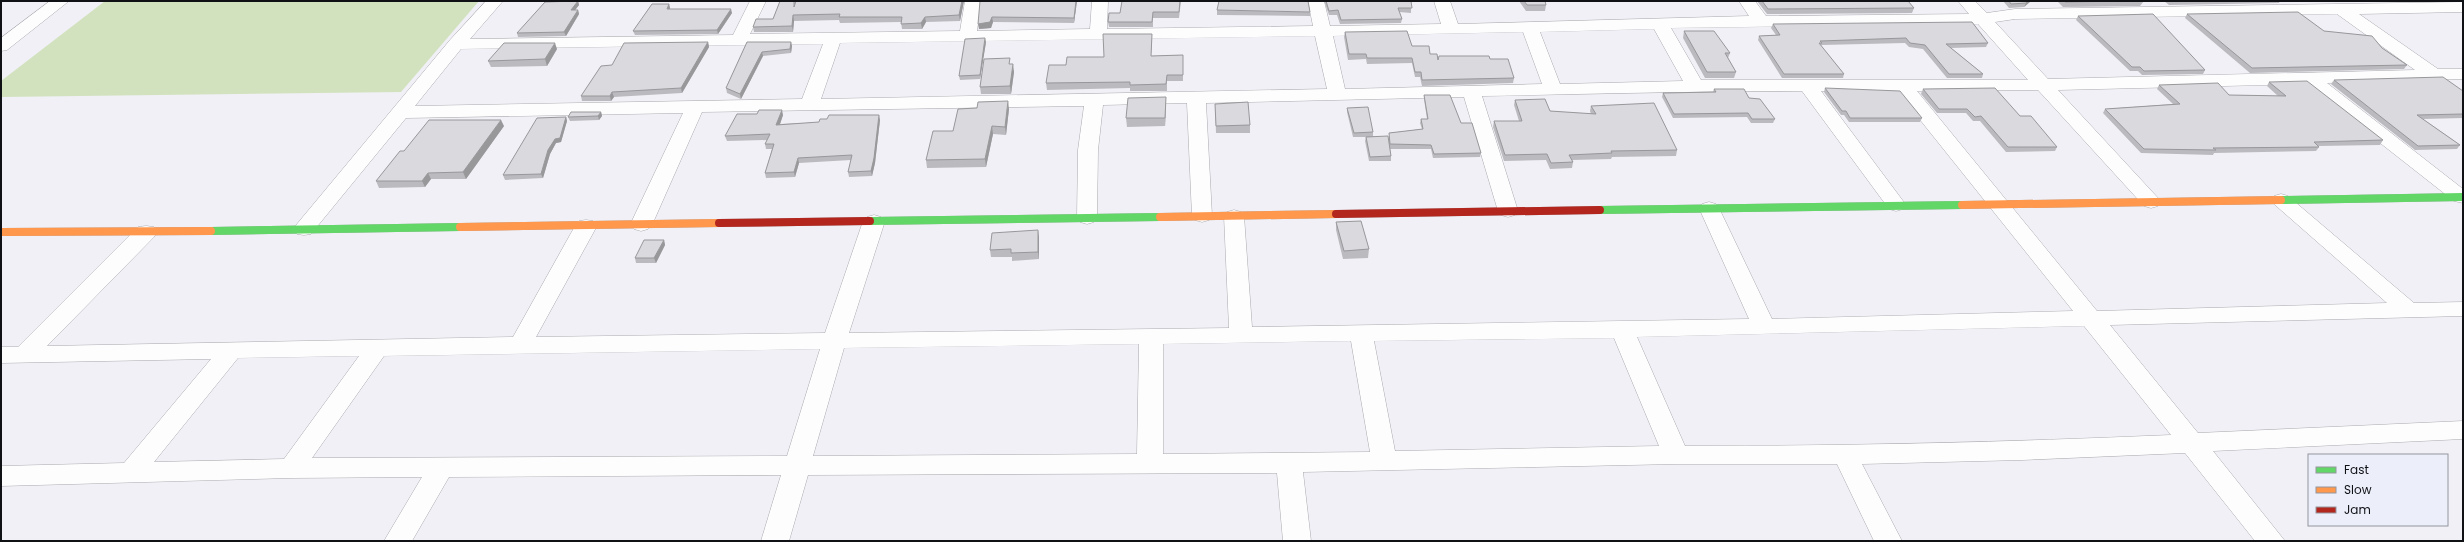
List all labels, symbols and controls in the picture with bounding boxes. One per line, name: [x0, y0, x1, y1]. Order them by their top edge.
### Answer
legend: [2308, 454, 2448, 526]
text: Fast: [2344, 461, 2369, 478]
text: Slow: [2344, 481, 2372, 498]
text: Jam: [2344, 501, 2371, 518]

